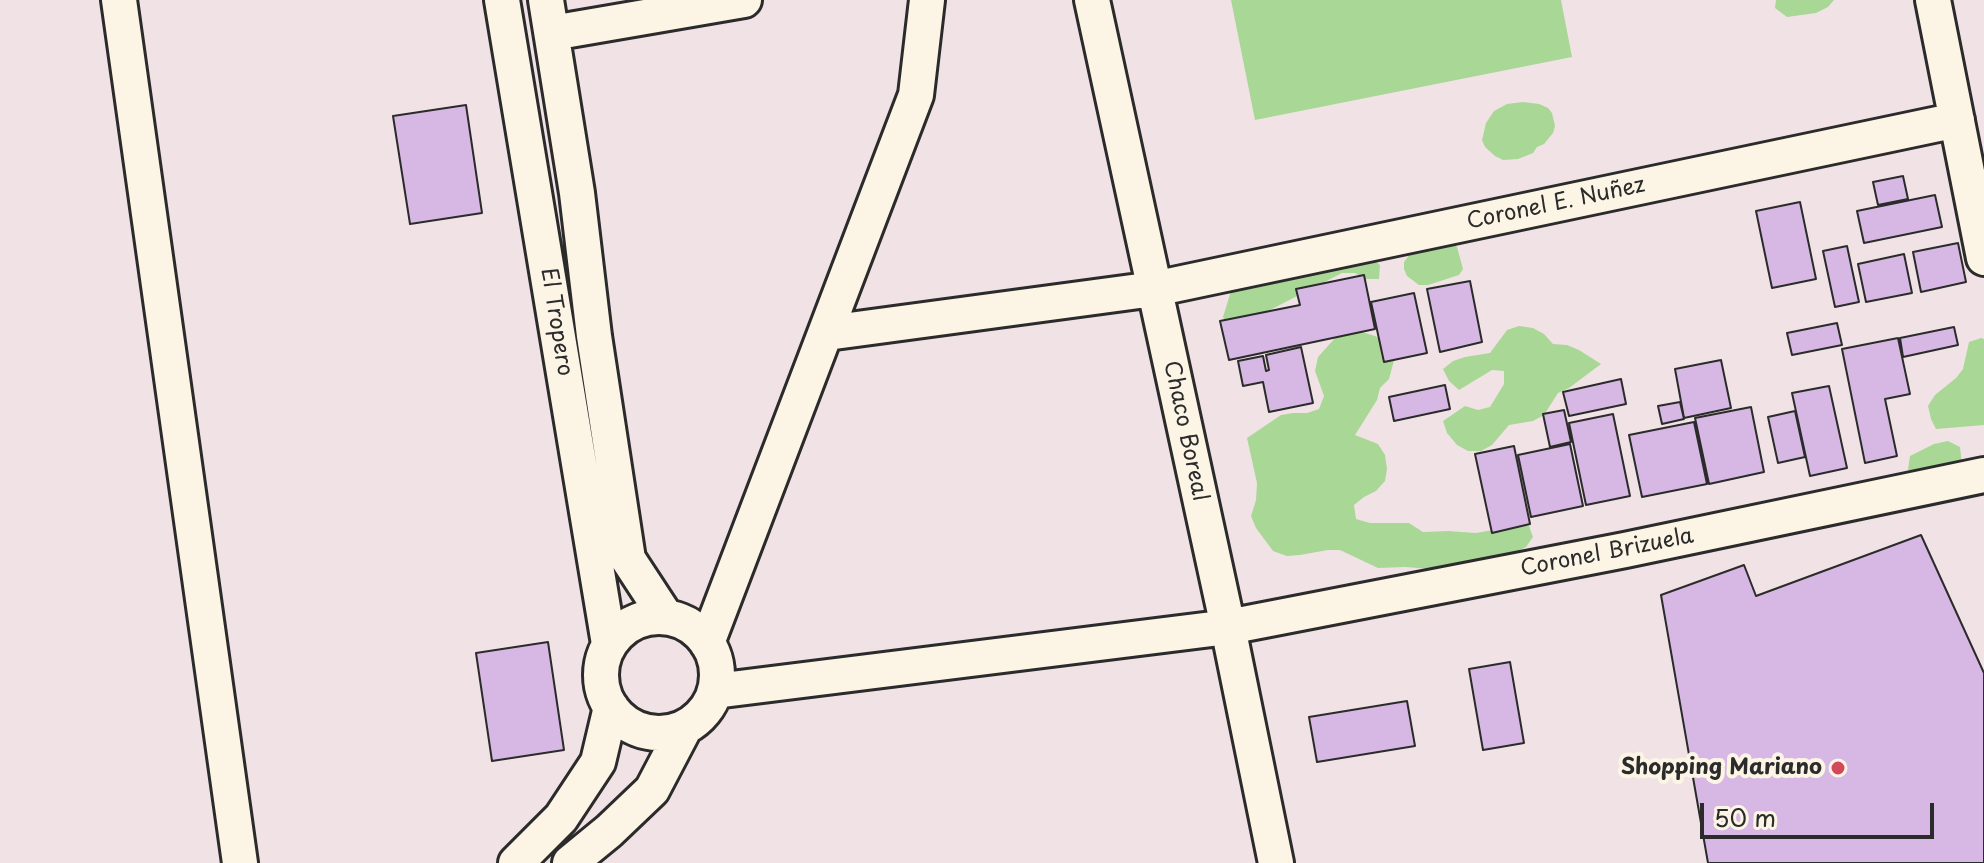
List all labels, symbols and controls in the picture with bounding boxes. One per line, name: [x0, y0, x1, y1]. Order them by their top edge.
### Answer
street label: Coronel E. Nuñez: [1464, 172, 1648, 236]
street label: El Tropero: [534, 266, 578, 378]
street label: Chaco Boreal: [1157, 358, 1213, 504]
street label: Coronel Brizuela: [1518, 523, 1696, 583]
place label: Shopping Mariano: [1621, 755, 1822, 781]
marker: Shopping Mariano: [1829, 759, 1847, 777]
scale bar: [1704, 787, 1938, 837]
text: 50 m: [1714, 799, 1776, 835]

